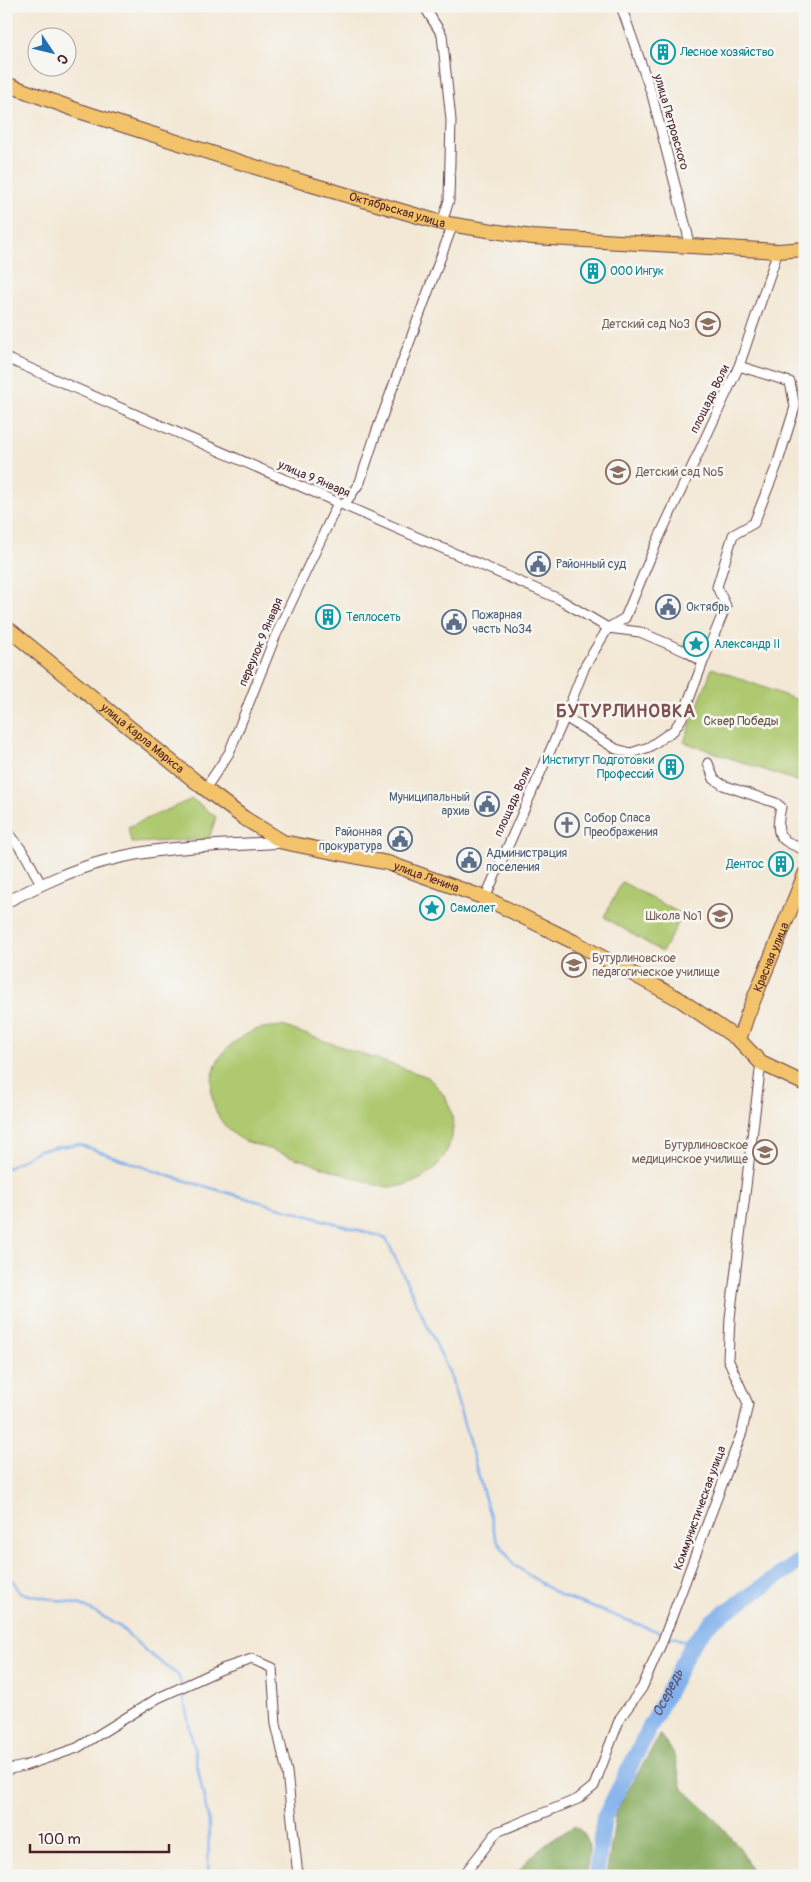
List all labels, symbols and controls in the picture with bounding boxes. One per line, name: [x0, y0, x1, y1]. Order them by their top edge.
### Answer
north arrow: [28, 28, 78, 78]
building icon: Лесное хозяйство: [650, 39, 676, 65]
place label: Лесное хозяйство: [679, 45, 775, 60]
text: С: [53, 51, 72, 68]
street label: улица Петровского: [650, 71, 692, 172]
street label: Октябрьская улица: [347, 189, 447, 231]
building icon: ООО Ингук: [580, 258, 606, 284]
place label: ООО Ингук: [610, 264, 664, 279]
school or university icon: Детский сад №3: [695, 311, 721, 337]
place label: Детский сад №3: [601, 317, 690, 332]
street label: площадь Воли: [687, 362, 733, 436]
street label: улица 9 Января: [275, 457, 353, 501]
school or university icon: Детский сад №5: [605, 459, 631, 485]
place label: Детский сад №5: [635, 465, 724, 480]
public building icon: Районный суд: [525, 551, 551, 577]
place label: Районный суд: [556, 557, 627, 572]
public building icon: Октябрь: [655, 594, 681, 620]
street label: переулок 9 Января: [236, 595, 287, 689]
place label: Октябрь: [686, 600, 730, 615]
building icon: Теплосеть: [315, 604, 341, 630]
place label: Пожарная часть №34: [472, 608, 532, 637]
public building icon: Пожарная часть №34: [441, 609, 467, 635]
place label: Теплосеть: [346, 610, 401, 625]
place icon: Александр II: [683, 631, 709, 657]
place label: Александр II: [714, 637, 780, 652]
street label: улица Карла Маркса: [97, 699, 187, 777]
district label: БУТУРЛИНОВКА: [556, 700, 696, 723]
park label: Сквер Победы: [703, 714, 779, 729]
place label: Институт Подготовки Профессий: [543, 753, 655, 782]
building icon: Институт Подготовки Профессий: [658, 754, 684, 780]
street label: площадь Воли: [491, 764, 535, 839]
place label: Муниципальный архив: [389, 790, 470, 819]
public building icon: Муниципальный архив: [474, 791, 500, 817]
place label: Собор Спаса Преображения: [584, 811, 658, 840]
church icon: Собор Спаса Преображения: [554, 812, 580, 838]
place label: Районная прокуратура: [319, 825, 382, 854]
public building icon: Районная прокуратура: [387, 826, 413, 852]
place label: Администрация поселения: [486, 846, 568, 875]
public building icon: Администрация поселения: [456, 847, 482, 873]
building icon: Дентос: [768, 851, 794, 877]
place label: Дентос: [725, 857, 764, 872]
street label: улица Ленина: [391, 858, 462, 896]
place icon: Самолет: [419, 895, 445, 921]
place label: Самолет: [450, 901, 496, 916]
school or university icon: Школа №1: [707, 903, 733, 929]
place label: Школа №1: [646, 909, 702, 924]
street label: Красная улица: [750, 920, 792, 994]
place label: Бутурлиновское педагогическое училище: [592, 951, 720, 980]
school or university icon: Бутурлиновское педагогическое училище: [561, 952, 587, 978]
place label: Бутурлиновское медицинское училище: [632, 1138, 748, 1167]
school or university icon: Бутурлиновское медицинское училище: [752, 1139, 778, 1165]
street label: Коммунистическая улица: [671, 1444, 730, 1572]
water label: Осередь: [648, 1665, 687, 1719]
scale bar: [30, 1822, 169, 1854]
text: 100 m: [38, 1830, 81, 1849]

